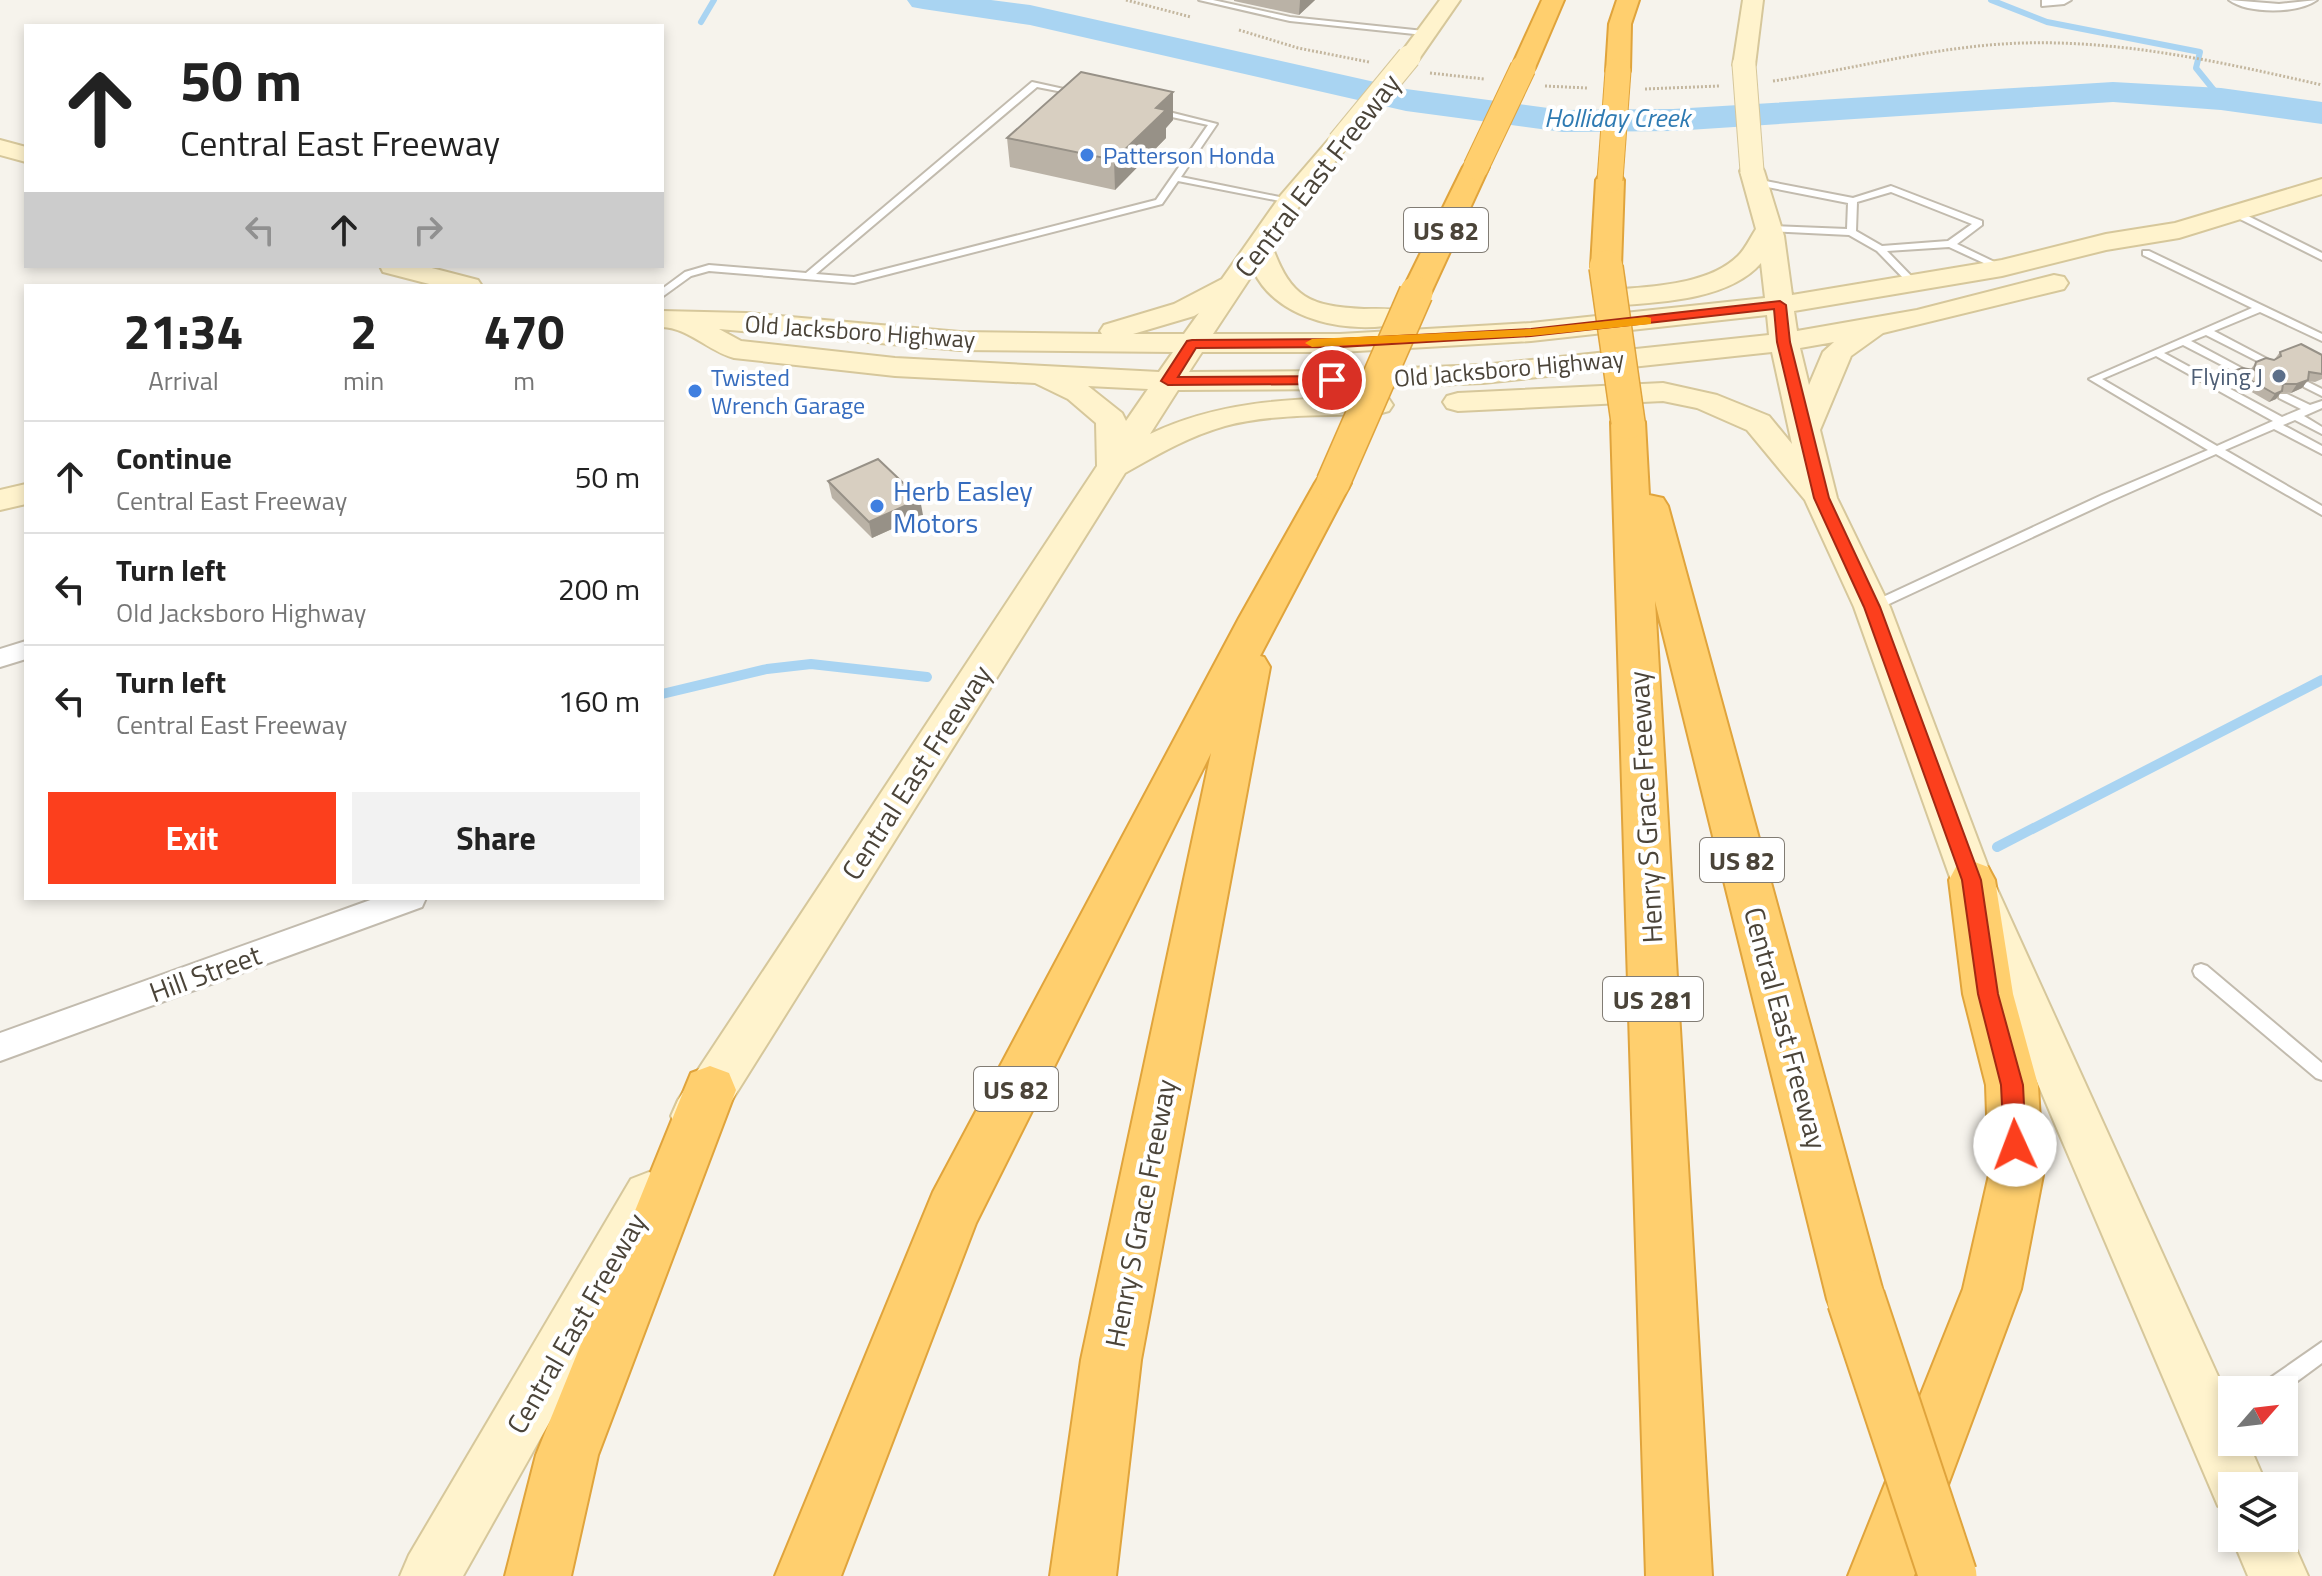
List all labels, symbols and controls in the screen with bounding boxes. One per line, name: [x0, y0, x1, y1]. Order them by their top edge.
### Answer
text: 50 m: [180, 38, 302, 123]
icon: ahead: [48, 56, 152, 160]
street label: Central East Freeway: [1223, 64, 1411, 286]
water label: Holliday Creek: [1544, 98, 1693, 137]
text: Central East Freeway: [180, 115, 500, 170]
place label: Patterson Honda: [1103, 137, 1275, 173]
marker: Patterson Honda: [1078, 146, 1096, 164]
icon: left: [238, 208, 282, 252]
icon: ahead: [322, 208, 366, 252]
icon: right: [406, 208, 450, 252]
road number: US 82: [1404, 208, 1488, 252]
text: 21:34: [124, 295, 243, 368]
text: 2: [350, 295, 377, 368]
text: 470: [484, 295, 564, 368]
street label: Old Jacksboro Highway: [744, 305, 977, 357]
street label: Old Jacksboro Highway: [1392, 340, 1626, 396]
pin: [1298, 346, 1366, 414]
icon: arrive: [1310, 358, 1354, 402]
place label: Flying J: [2191, 358, 2263, 394]
place label: Twisted Wrench Garage: [711, 359, 865, 423]
text: Arrival: [148, 361, 219, 400]
text: min: [343, 361, 384, 400]
text: m: [513, 361, 535, 400]
marker: Flying J: [2270, 367, 2288, 385]
marker: Twisted Wrench Garage: [686, 382, 704, 400]
text: Continue: [116, 435, 232, 481]
text: 50 m: [575, 454, 640, 500]
icon: ahead: [48, 455, 92, 499]
place label: Herb Easley Motors: [893, 469, 1033, 544]
text: Central East Freeway: [116, 481, 347, 520]
marker: Herb Easley Motors: [868, 497, 886, 515]
text: Turn left: [116, 547, 226, 593]
text: 200 m: [558, 566, 640, 612]
icon: left: [48, 567, 92, 611]
text: Old Jacksboro Highway: [116, 593, 366, 632]
street label: Central East Freeway: [830, 656, 1002, 888]
text: Turn left: [116, 659, 226, 705]
street label: Henry S Grace Freeway: [1616, 670, 1674, 944]
text: 160 m: [558, 678, 640, 724]
icon: left: [48, 679, 92, 723]
text: Central East Freeway: [116, 705, 347, 744]
button: Exit: [48, 792, 336, 884]
button: Share: [352, 792, 640, 884]
road number: US 82: [1700, 838, 1784, 882]
street label: Central East Freeway: [1733, 902, 1839, 1154]
street label: Hill Street: [143, 933, 267, 1013]
road number: US 281: [1603, 977, 1703, 1021]
road number: US 82: [974, 1067, 1058, 1111]
street label: Henry S Grace Freeway: [1093, 1075, 1187, 1351]
position arrow: [1973, 1103, 2057, 1187]
street label: Central East Freeway: [495, 1204, 657, 1442]
north arrow: [2218, 1376, 2298, 1456]
map controls: [2218, 1376, 2298, 1552]
button: layers: [2218, 1472, 2298, 1552]

